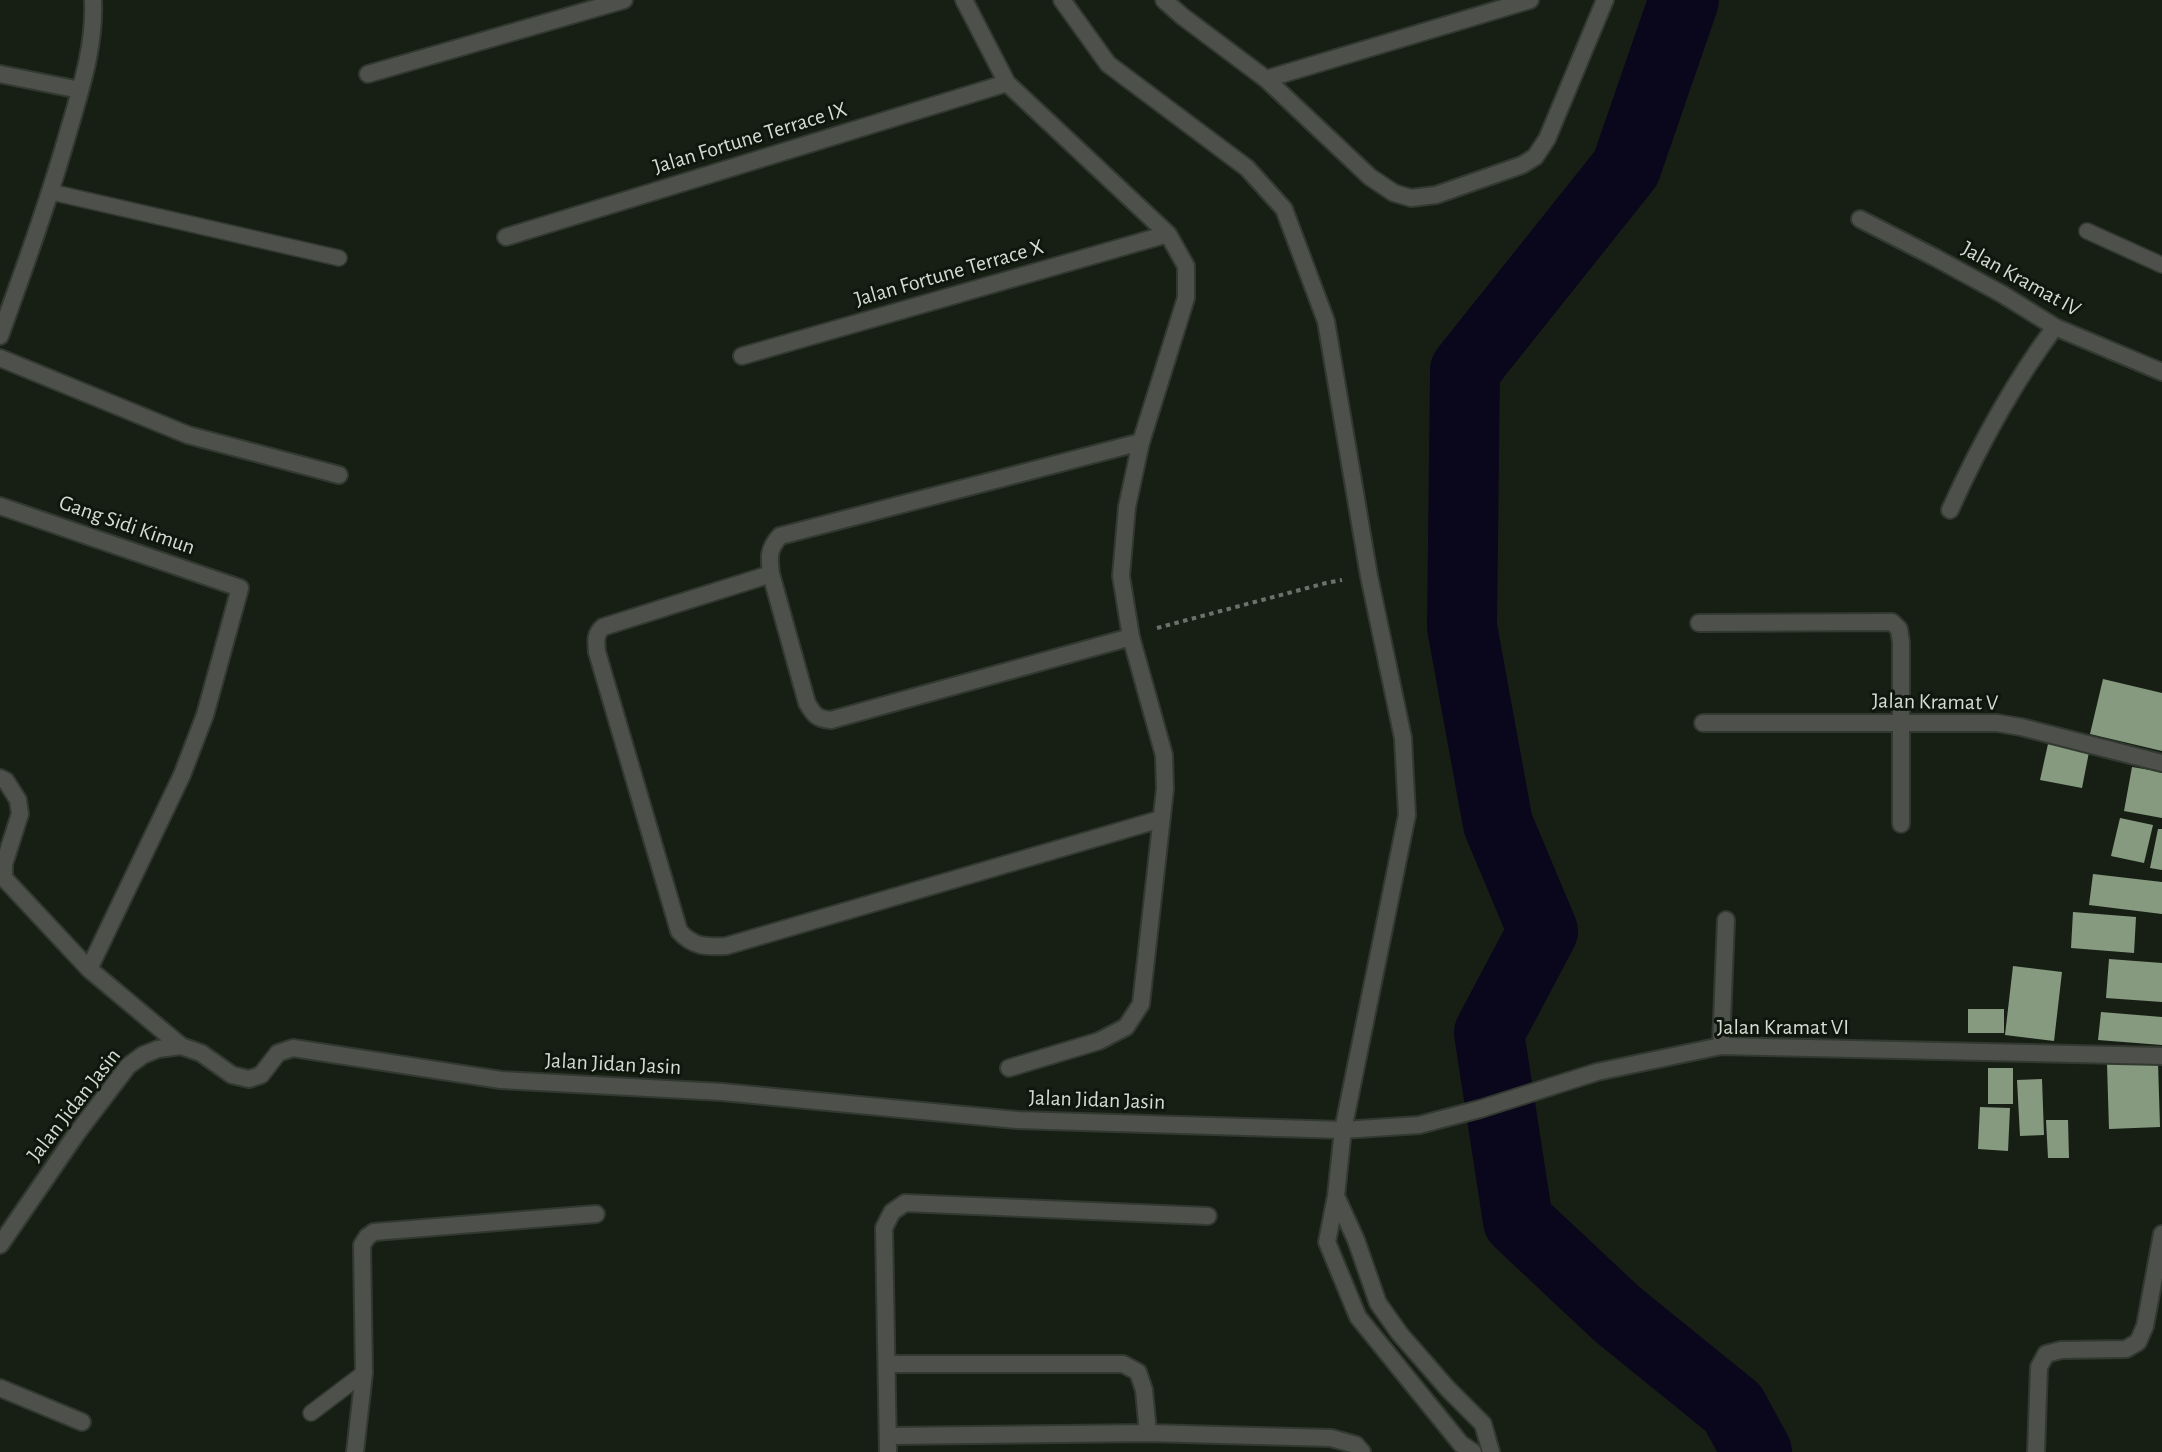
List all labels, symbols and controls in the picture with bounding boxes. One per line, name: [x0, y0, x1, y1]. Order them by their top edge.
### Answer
street label: Jalan Fortune Terrace IX: [650, 96, 850, 180]
street label: Jalan Fortune Terrace X: [851, 233, 1047, 313]
street label: Jalan Kramat IV: [1957, 235, 2085, 323]
street label: Gang Sidi Kimun: [56, 489, 198, 561]
street label: Jalan Kramat V: [1872, 688, 1998, 716]
street label: Jalan Kramat VI: [1717, 1014, 1849, 1040]
street label: Jalan Jidan Jasin: [22, 1043, 126, 1167]
street label: Jalan Jidan Jasin: [544, 1047, 682, 1081]
street label: Jalan Jidan Jasin: [1028, 1084, 1166, 1116]

